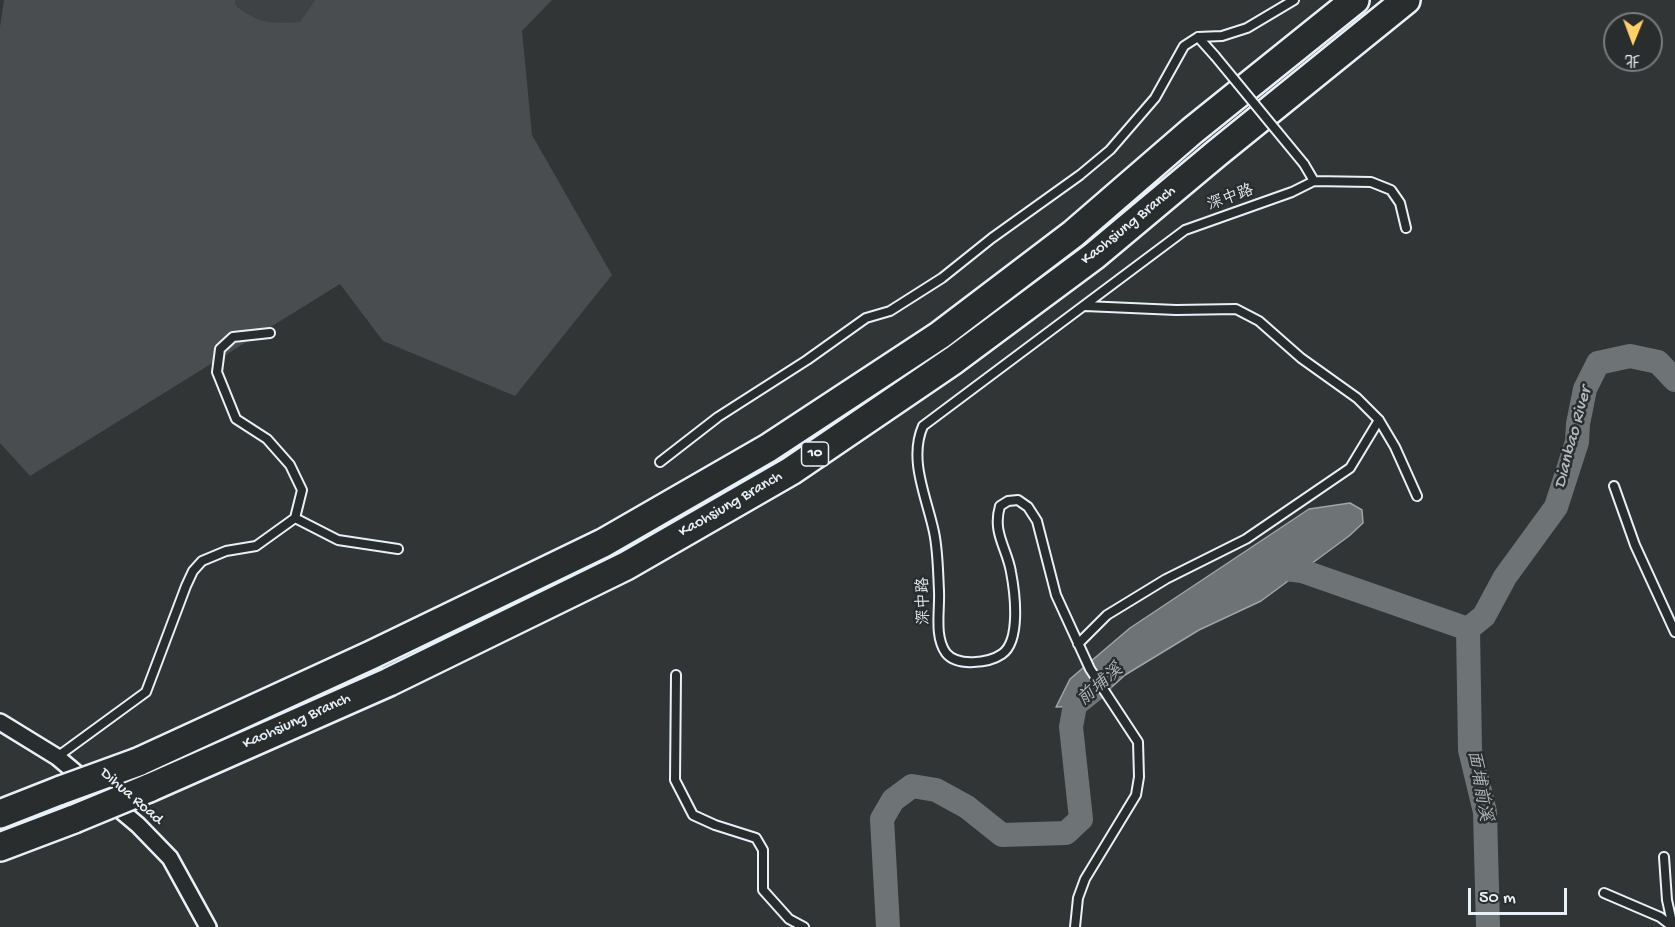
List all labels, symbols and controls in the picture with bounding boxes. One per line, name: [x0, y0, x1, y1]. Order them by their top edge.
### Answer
north arrow: [1603, 12, 1663, 72]
text: 北: [1625, 49, 1641, 68]
street label: Kaohsiung Branch: [1078, 182, 1180, 270]
street label: 深中路: [1205, 182, 1257, 216]
water label: Dianbao River: [1550, 385, 1598, 491]
road number: 10: [802, 442, 828, 466]
street label: Kaohsiung Branch: [676, 468, 786, 542]
street label: 深中路: [915, 577, 935, 625]
water label: 前埔溪: [1074, 660, 1128, 712]
street label: Kaohsiung Branch: [240, 690, 354, 754]
water label: 面埔前溪: [1461, 749, 1495, 823]
street label: Dihua Road: [95, 764, 167, 830]
scale bar: [1471, 876, 1570, 914]
text: 50 m: [1479, 888, 1516, 909]

